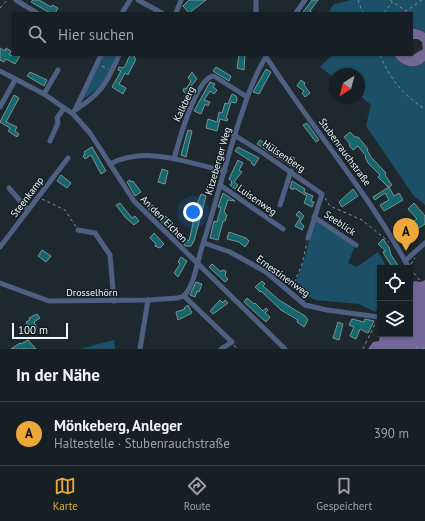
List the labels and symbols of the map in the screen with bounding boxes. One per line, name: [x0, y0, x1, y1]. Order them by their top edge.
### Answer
north arrow: [329, 68, 365, 104]
street label: Kalkberg: [170, 84, 198, 124]
street label: Stubenrauchstraße: [316, 116, 374, 188]
street label: Kitzeberger Weg: [202, 126, 234, 196]
street label: Hülsenberg: [260, 137, 308, 175]
street label: Steenkamp: [8, 174, 46, 220]
street label: Luisenweg: [235, 182, 279, 218]
street label: An den Eichen: [138, 193, 190, 245]
your location: [183, 202, 203, 222]
street label: Seeblick: [322, 208, 359, 238]
pin: A: [393, 218, 419, 251]
street label: Ernestinenweg: [254, 252, 312, 300]
street label: Drosselhörn: [66, 286, 118, 299]
scale bar: [12, 321, 68, 340]

